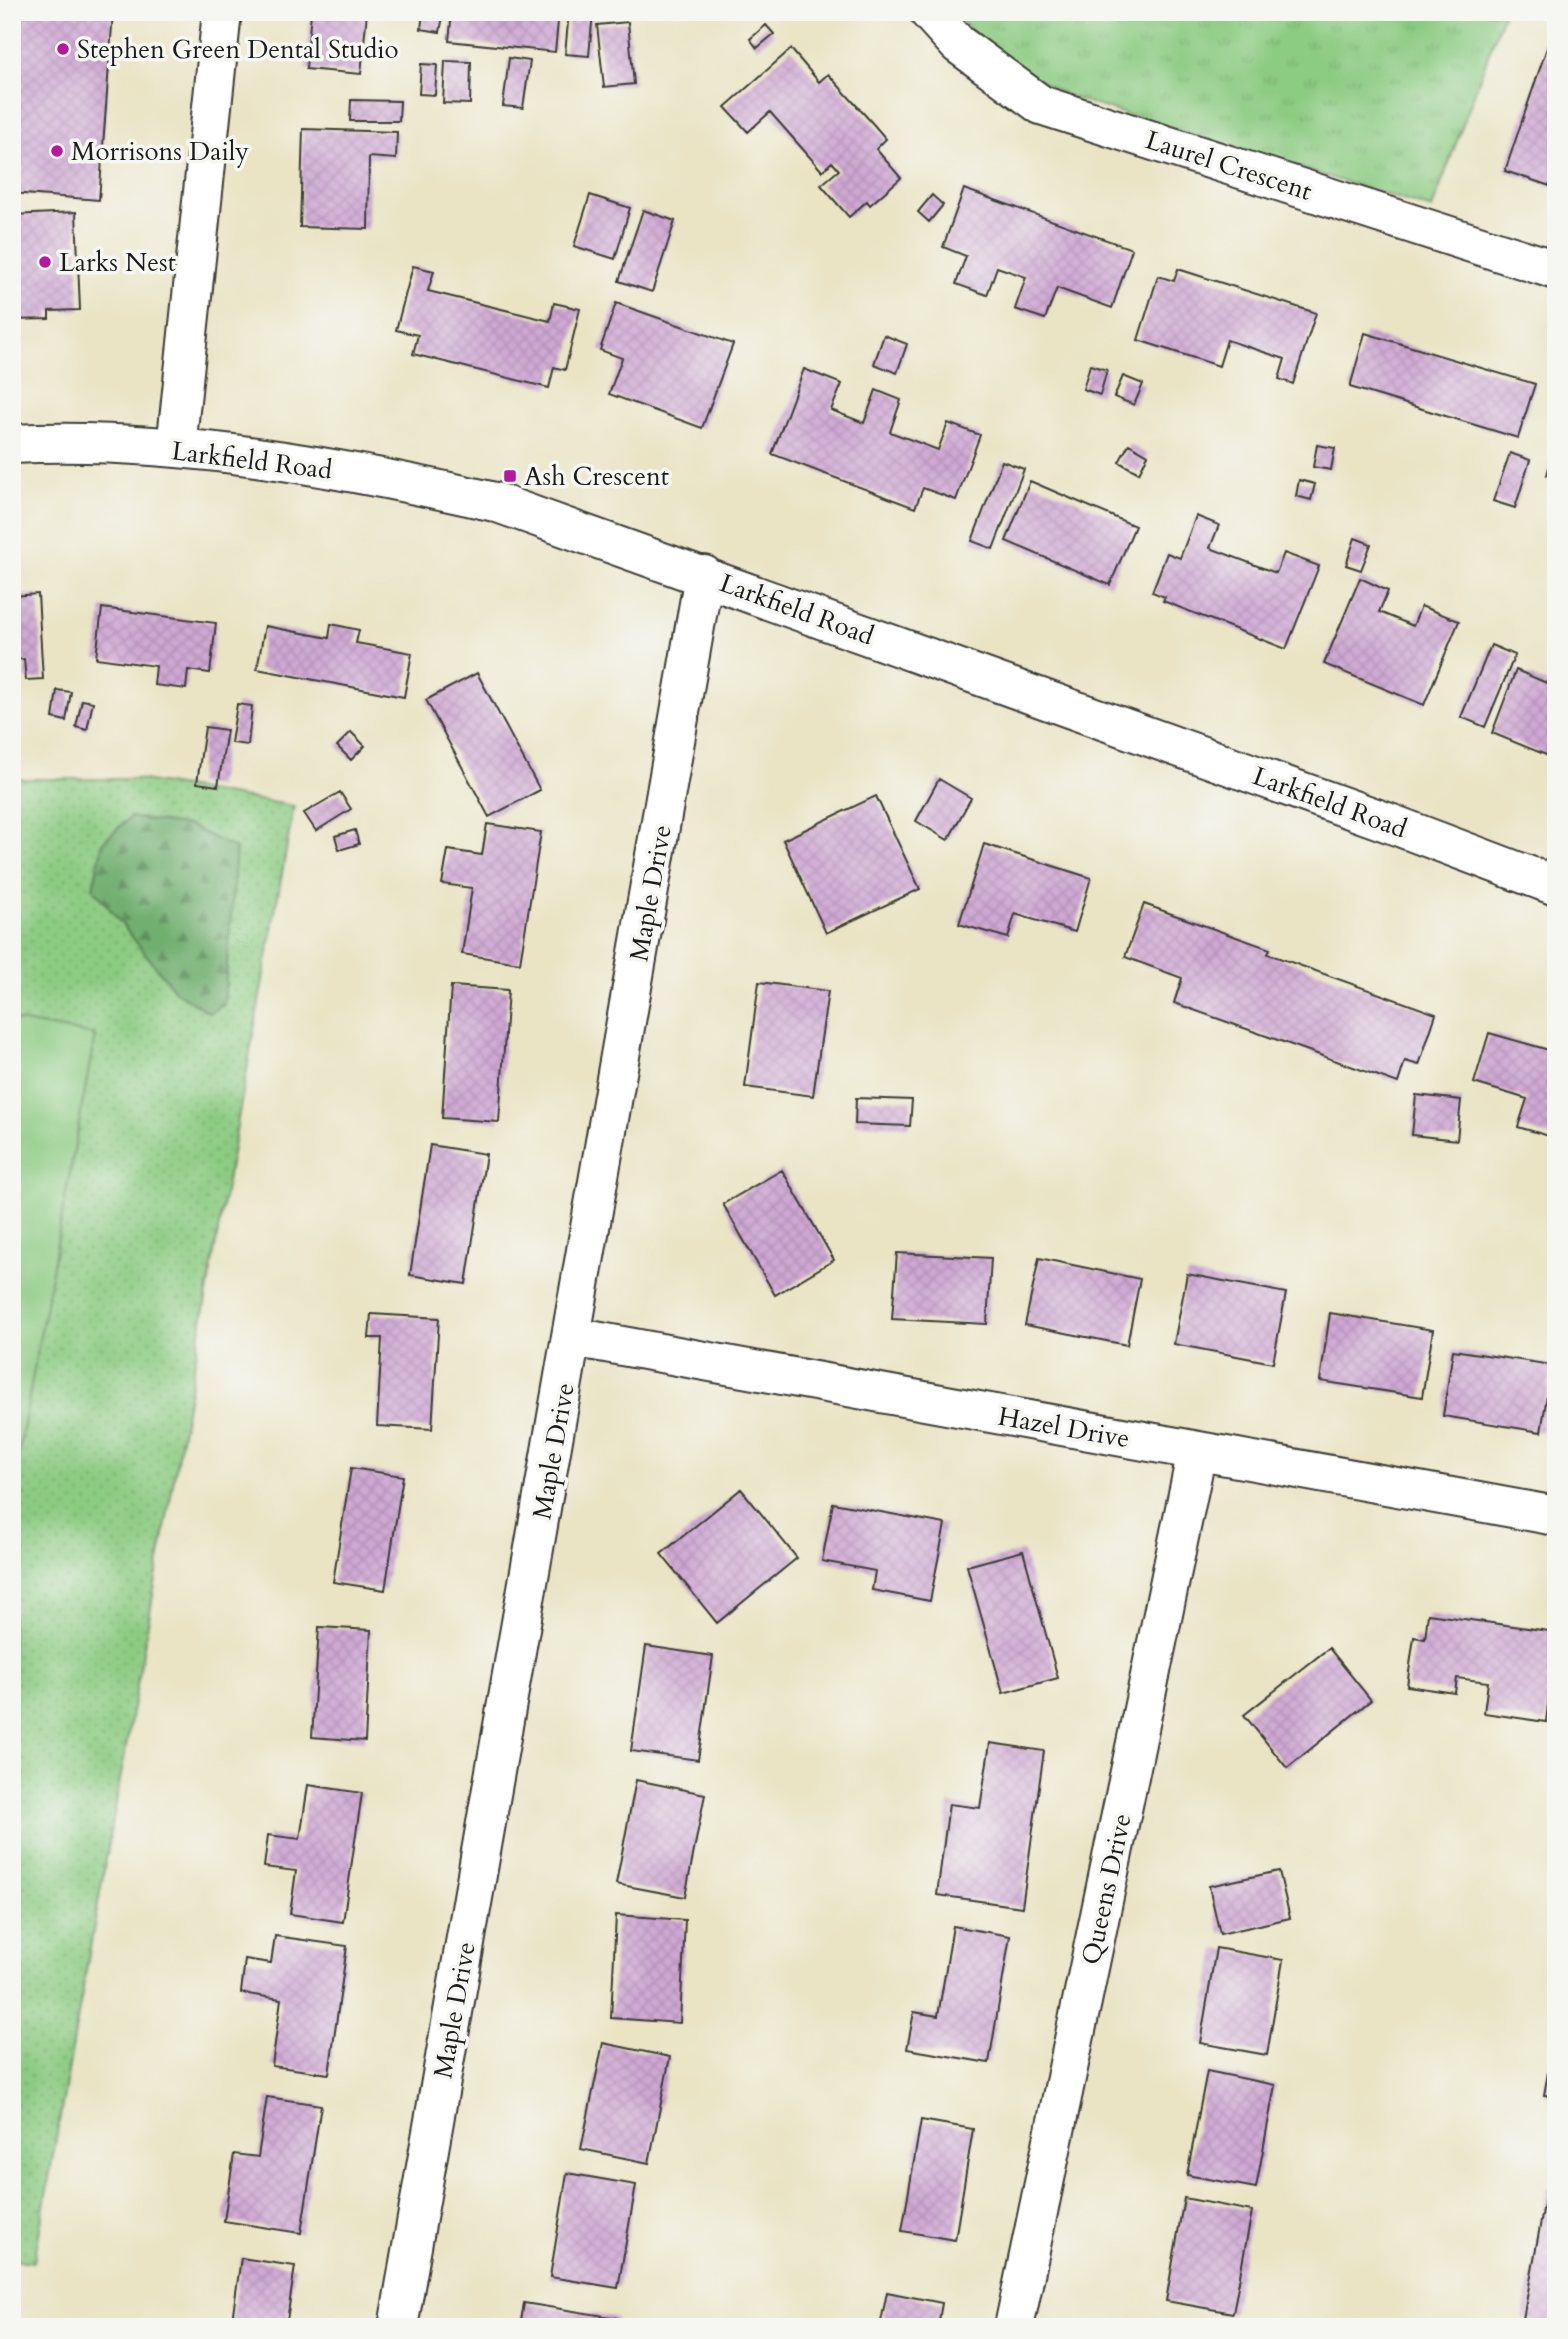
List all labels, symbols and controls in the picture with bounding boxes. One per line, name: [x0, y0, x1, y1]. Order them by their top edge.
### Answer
place label: Stephen Green Dental Studio: [77, 32, 399, 67]
marker: Stephen Green Dental Studio: [55, 41, 71, 57]
street label: Laurel Crescent: [1141, 122, 1316, 209]
place label: Morrisons Daily: [71, 134, 249, 169]
marker: Morrisons Daily: [49, 143, 65, 159]
place label: Larks Nest: [59, 245, 176, 280]
marker: Larks Nest: [37, 254, 53, 270]
street label: Larkfield Road: [170, 433, 334, 488]
place label: Ash Crescent: [524, 459, 669, 494]
marker: Ash Crescent: [502, 468, 518, 484]
street label: Larkfield Road: [715, 565, 879, 654]
street label: Larkfield Road: [1248, 758, 1412, 847]
street label: Maple Drive: [621, 822, 680, 964]
street label: Maple Drive: [524, 1380, 583, 1522]
street label: Hazel Drive: [995, 1399, 1132, 1456]
street label: Queens Drive: [1073, 1810, 1140, 1968]
street label: Maple Drive: [425, 1939, 484, 2081]

